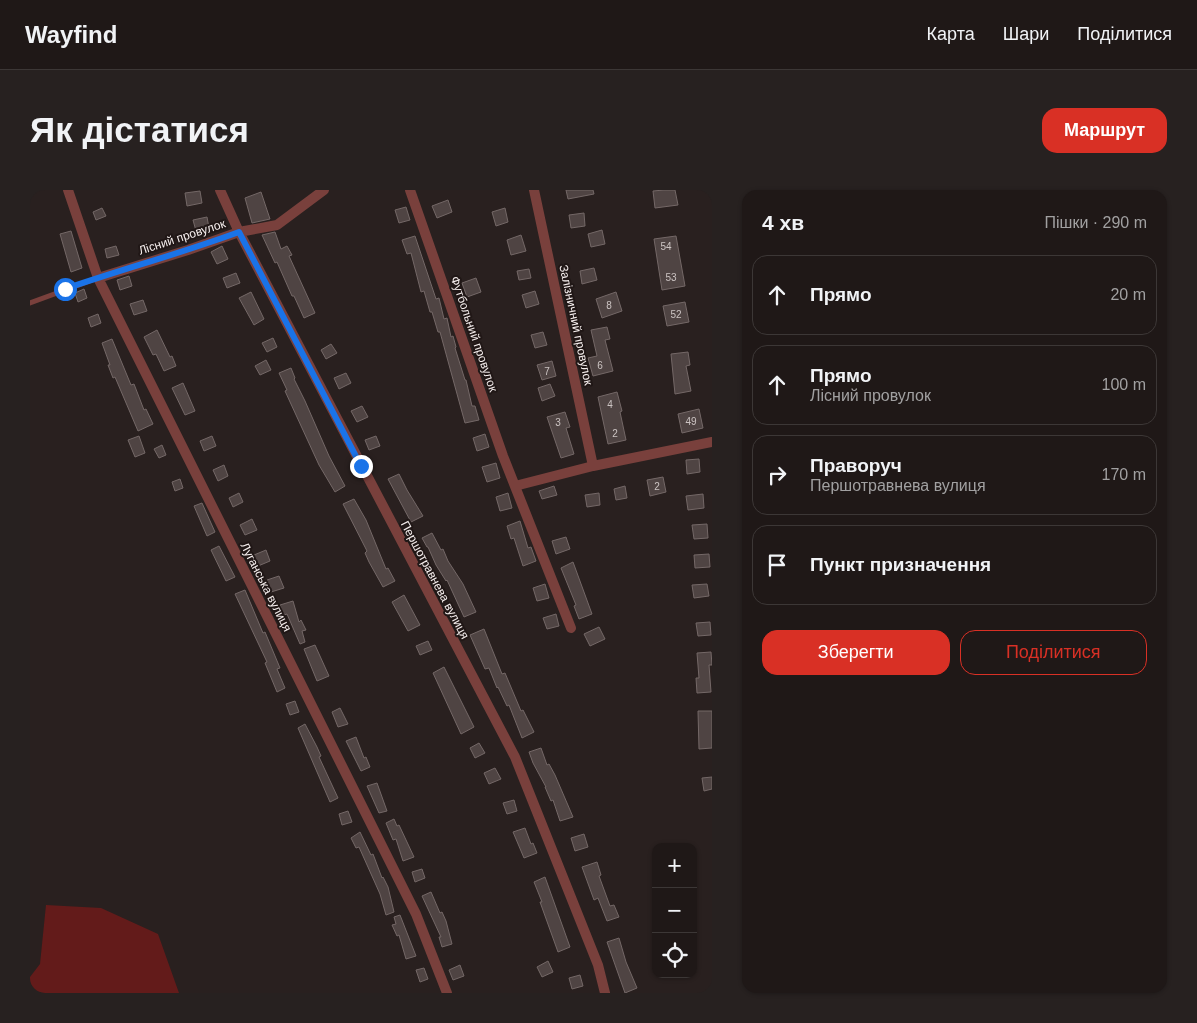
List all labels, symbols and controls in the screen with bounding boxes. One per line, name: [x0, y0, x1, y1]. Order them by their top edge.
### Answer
text: Wayfind: [25, 21, 117, 48]
text: Карта: [927, 24, 975, 44]
text: Шари: [1003, 24, 1049, 44]
text: Поділитися: [1077, 24, 1172, 44]
button: Маршрут: [1042, 108, 1167, 153]
text: Як дістатися: [30, 110, 249, 149]
text: 4 хв: [762, 211, 804, 234]
text: Пішки · 290 m: [1044, 214, 1147, 231]
street label: Лісний провулок: [137, 216, 228, 258]
house number: 54: [660, 241, 672, 252]
street label: Залізничний провулок: [556, 263, 596, 387]
house number: 53: [665, 272, 677, 283]
street label: Футбольний провулок: [448, 274, 501, 394]
route start: [54, 278, 77, 301]
icon: ahead: [763, 281, 791, 309]
text: Прямо: [810, 284, 872, 305]
text: 20 m: [1110, 286, 1146, 303]
house number: 8: [606, 300, 612, 311]
house number: 52: [670, 309, 682, 320]
house number: 6: [597, 360, 603, 371]
text: Прямо: [810, 365, 872, 386]
house number: 7: [544, 366, 550, 377]
icon: ahead: [763, 371, 791, 399]
text: 100 m: [1102, 376, 1146, 393]
text: Лісний провулок: [810, 387, 931, 404]
house number: 4: [607, 399, 613, 410]
house number: 49: [685, 416, 697, 427]
house number: 3: [555, 417, 561, 428]
house number: 2: [612, 428, 618, 439]
route end: [350, 455, 373, 478]
text: Праворуч: [810, 455, 902, 476]
icon: right: [763, 461, 791, 489]
text: 170 m: [1102, 466, 1146, 483]
text: Першотравнева вулиця: [810, 477, 986, 494]
house number: 2: [654, 481, 660, 492]
street label: Першотравнева вулиця: [398, 519, 472, 641]
street label: Луганська вулиця: [237, 540, 295, 634]
icon: arrive: [763, 551, 791, 579]
text: Пункт призначення: [810, 554, 991, 575]
button: Зберегти: [762, 630, 950, 675]
button: Поділитися: [960, 630, 1147, 675]
map controls: [652, 843, 697, 978]
button: +: [652, 843, 697, 888]
button: −: [652, 888, 697, 933]
button: locate: [652, 933, 697, 978]

